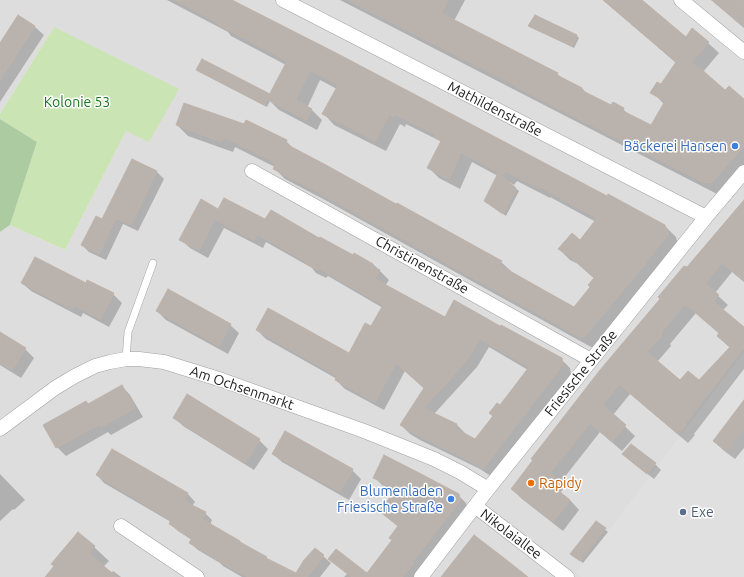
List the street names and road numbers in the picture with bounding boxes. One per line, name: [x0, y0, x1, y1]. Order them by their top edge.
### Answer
street label: Mathildenstraße: [445, 78, 545, 140]
street label: Christinenstraße: [372, 232, 472, 298]
street label: Friesische Straße: [541, 327, 621, 419]
street label: Am Ochsenmarkt: [188, 362, 296, 414]
street label: Nikolaiallee: [477, 505, 545, 563]

